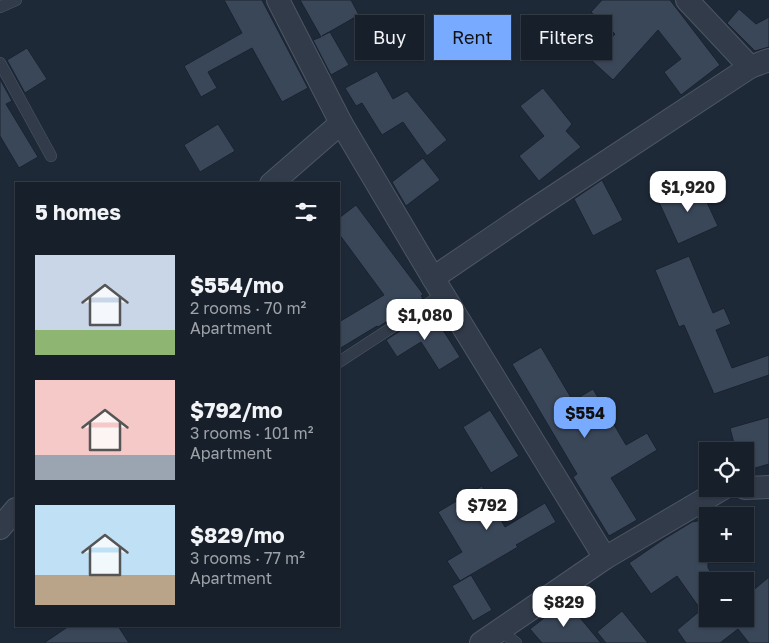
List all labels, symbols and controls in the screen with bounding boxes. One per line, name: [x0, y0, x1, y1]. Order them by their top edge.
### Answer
chip: Buy: [355, 15, 424, 60]
chip: Rent: [434, 15, 511, 60]
chip: Filters: [521, 15, 612, 60]
pin: $1,920: [647, 170, 729, 213]
text: $1,920: [661, 177, 715, 197]
icon: filters: [292, 198, 320, 226]
text: 5 homes: [35, 199, 121, 225]
text: $554/mo: [190, 272, 284, 298]
icon: home: [75, 275, 135, 335]
text: 2 rooms · 70 m²: [190, 298, 306, 318]
pin: $1,080: [384, 298, 466, 341]
text: $1,080: [397, 305, 453, 325]
text: Apartment: [190, 318, 272, 338]
pin: $554: [555, 396, 615, 439]
text: $792/mo: [190, 397, 283, 423]
icon: home: [75, 400, 135, 460]
text: $554: [565, 403, 605, 423]
text: 3 rooms · 101 m²: [190, 423, 313, 443]
map controls: [699, 442, 754, 627]
button: locate: [699, 442, 754, 497]
text: Apartment: [190, 443, 272, 463]
pin: $792: [457, 488, 517, 531]
text: $792: [467, 495, 507, 515]
button: +: [699, 507, 754, 562]
text: $829/mo: [190, 522, 285, 548]
icon: home: [75, 525, 135, 585]
text: 3 rooms · 77 m²: [190, 548, 305, 568]
text: Apartment: [190, 568, 272, 588]
button: −: [699, 572, 754, 627]
pin: $829: [534, 586, 594, 628]
text: $829: [544, 592, 584, 612]

